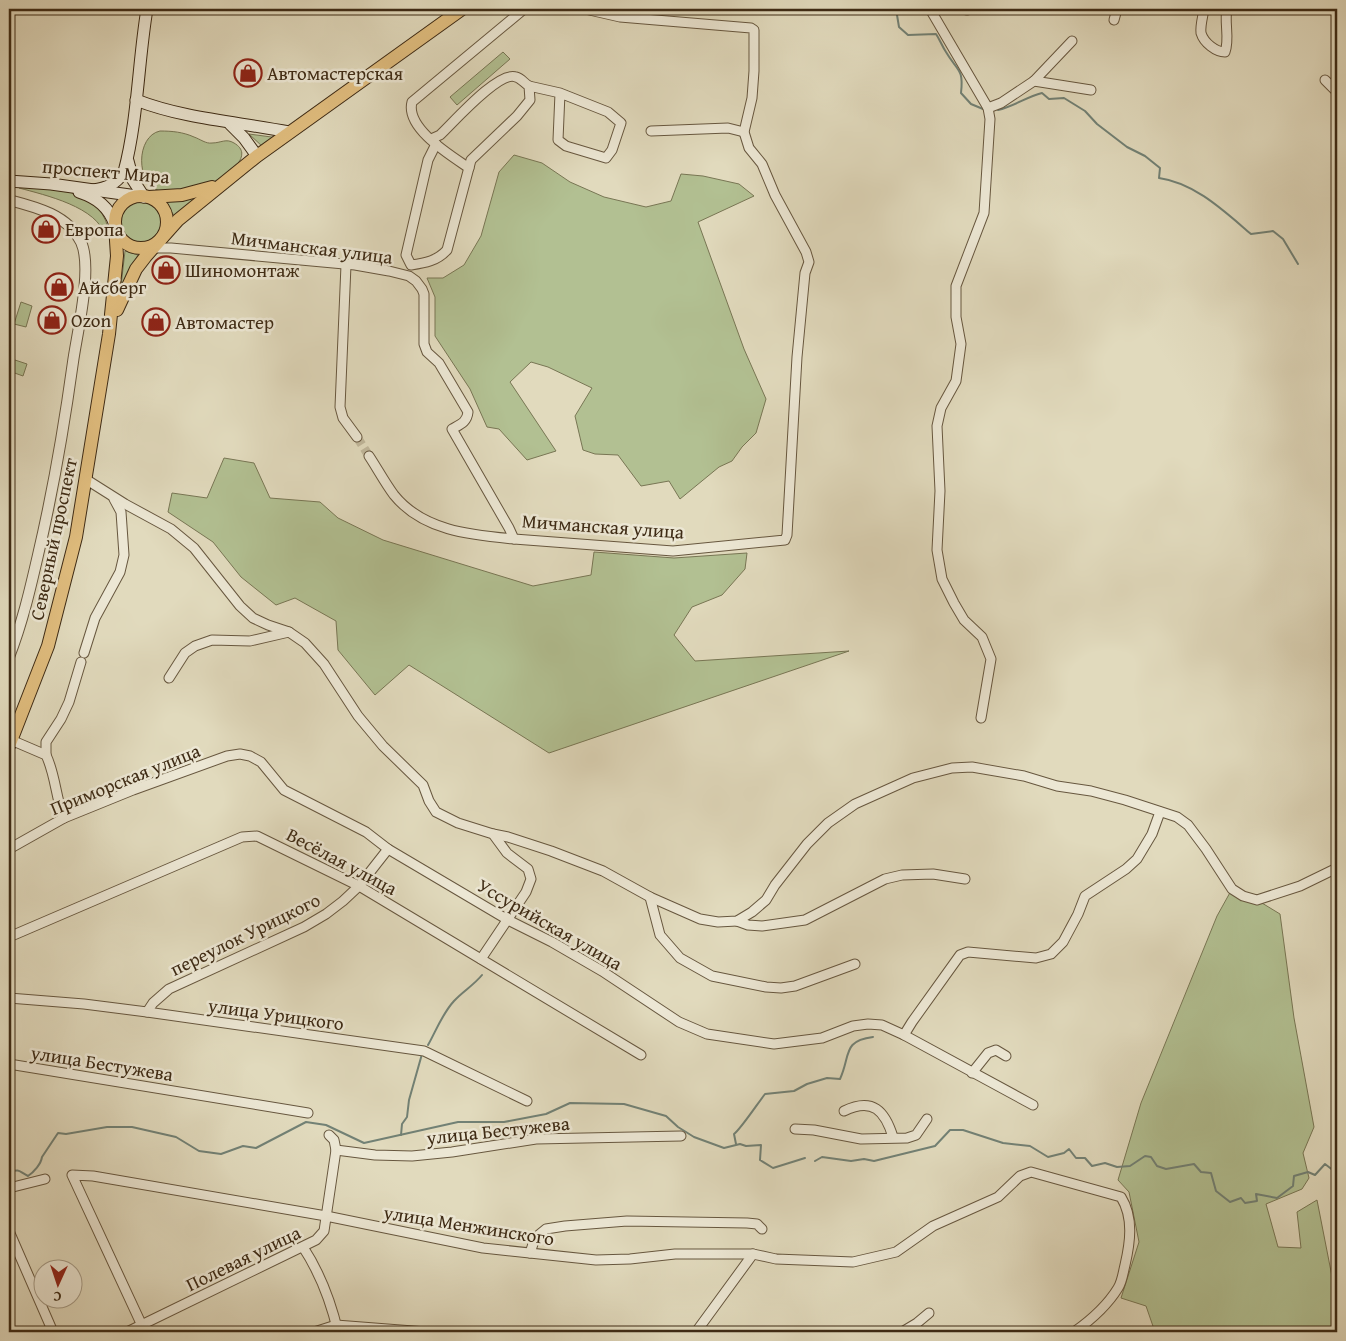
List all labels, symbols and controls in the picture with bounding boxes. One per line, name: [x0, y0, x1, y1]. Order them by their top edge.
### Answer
shop icon: Автомастерская: [233, 58, 263, 88]
place label: Автомастерская: [267, 59, 403, 87]
street label: проспект Мира: [41, 151, 171, 191]
shop icon: Европа: [31, 214, 61, 244]
place label: Европа: [65, 215, 124, 243]
street label: Мичманская улица: [230, 223, 394, 271]
shop icon: Шиномонтаж: [151, 255, 181, 285]
place label: Шиномонтаж: [185, 256, 299, 284]
shop icon: Айсберг: [44, 272, 74, 302]
place label: Айсберг: [78, 273, 146, 301]
shop icon: Ozon: [37, 305, 67, 335]
place label: Ozon: [71, 306, 112, 334]
shop icon: Автомастер: [141, 307, 171, 337]
place label: Автомастер: [175, 308, 274, 336]
street label: Северный проспект: [22, 454, 84, 623]
street label: Мичманская улица: [521, 506, 685, 546]
street label: Приморская улица: [46, 736, 204, 822]
street label: Весёлая улица: [282, 820, 402, 902]
street label: Уссурийская улица: [472, 871, 628, 977]
street label: переулок Урицкого: [165, 885, 325, 983]
street label: улица Урицкого: [205, 990, 346, 1037]
street label: улица Бестужева: [28, 1038, 175, 1088]
street label: улица Бестужева: [424, 1109, 571, 1152]
street label: улица Менжинского: [381, 1198, 556, 1252]
street label: Полевая улица: [181, 1218, 305, 1298]
north arrow: [32, 1258, 82, 1308]
text: С: [53, 1287, 62, 1307]

